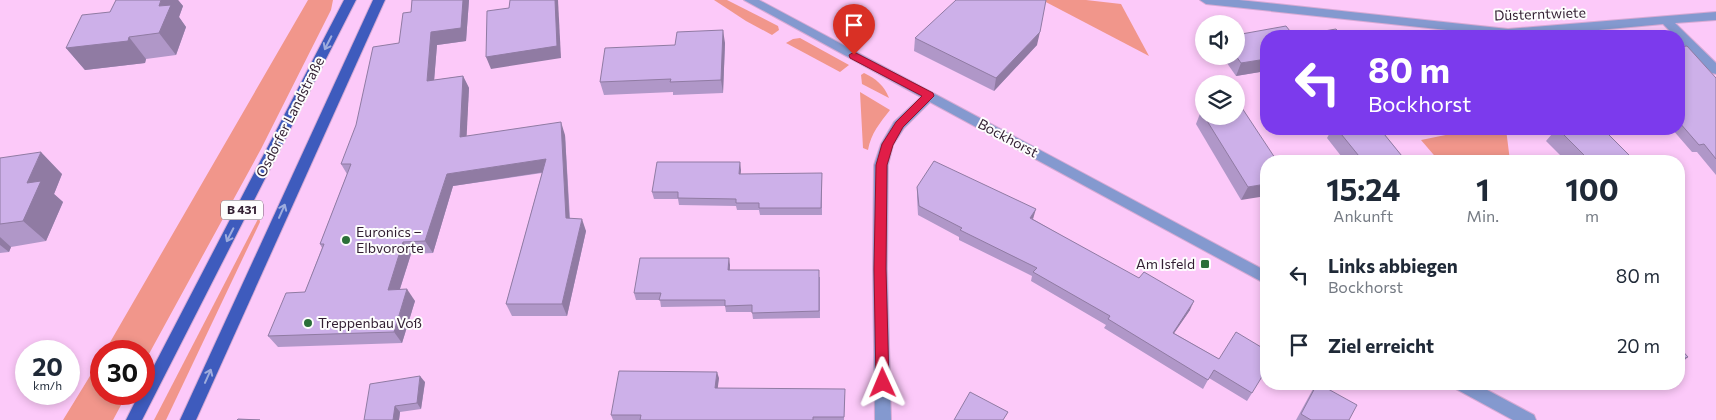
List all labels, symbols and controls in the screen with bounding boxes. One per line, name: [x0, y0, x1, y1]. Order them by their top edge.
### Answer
street label: Düsterntwiete: [1494, 3, 1586, 24]
pin: [833, 4, 875, 55]
icon: arrive: [840, 11, 868, 39]
map controls: [1195, 15, 1245, 125]
button: sound: [1195, 15, 1245, 65]
one-way arrow: [323, 36, 333, 51]
text: 80 m: [1368, 47, 1450, 90]
icon: left: [1285, 50, 1350, 115]
street label: Osdorfer Landstraße: [252, 54, 327, 180]
button: layers: [1195, 75, 1245, 125]
text: Bockhorst: [1368, 90, 1471, 117]
street label: Bockhorst: [975, 115, 1041, 161]
text: 15:24: [1326, 170, 1400, 207]
text: 1: [1476, 170, 1490, 207]
text: 100: [1565, 170, 1619, 207]
road number: B 431: [221, 200, 263, 220]
one-way arrow: [278, 204, 287, 219]
text: Ankunft: [1333, 206, 1393, 225]
text: Min.: [1467, 206, 1499, 225]
text: m: [1585, 206, 1599, 225]
place label: Euronics – Elbvororte: [356, 223, 424, 256]
one-way arrow: [225, 227, 235, 242]
marker: Euronics – Elbvororte: [340, 234, 352, 246]
text: Links abbiegen: [1328, 254, 1458, 277]
place label: Am Isfeld: [1136, 255, 1195, 272]
marker: Am Isfeld: [1199, 258, 1211, 270]
icon: left: [1285, 261, 1313, 289]
text: 80 m: [1616, 264, 1660, 287]
text: Bockhorst: [1328, 277, 1403, 296]
place label: Treppenbau Voß: [318, 314, 422, 331]
marker: Treppenbau Voß: [302, 317, 314, 329]
icon: arrive: [1285, 331, 1313, 359]
text: Ziel erreicht: [1328, 334, 1434, 357]
text: 20 m: [1617, 334, 1660, 357]
speed limit sign: 30: [90, 340, 155, 405]
text: 20: [32, 351, 63, 381]
position arrow: [856, 356, 908, 408]
one-way arrow: [204, 369, 214, 384]
text: km/h: [33, 378, 62, 392]

